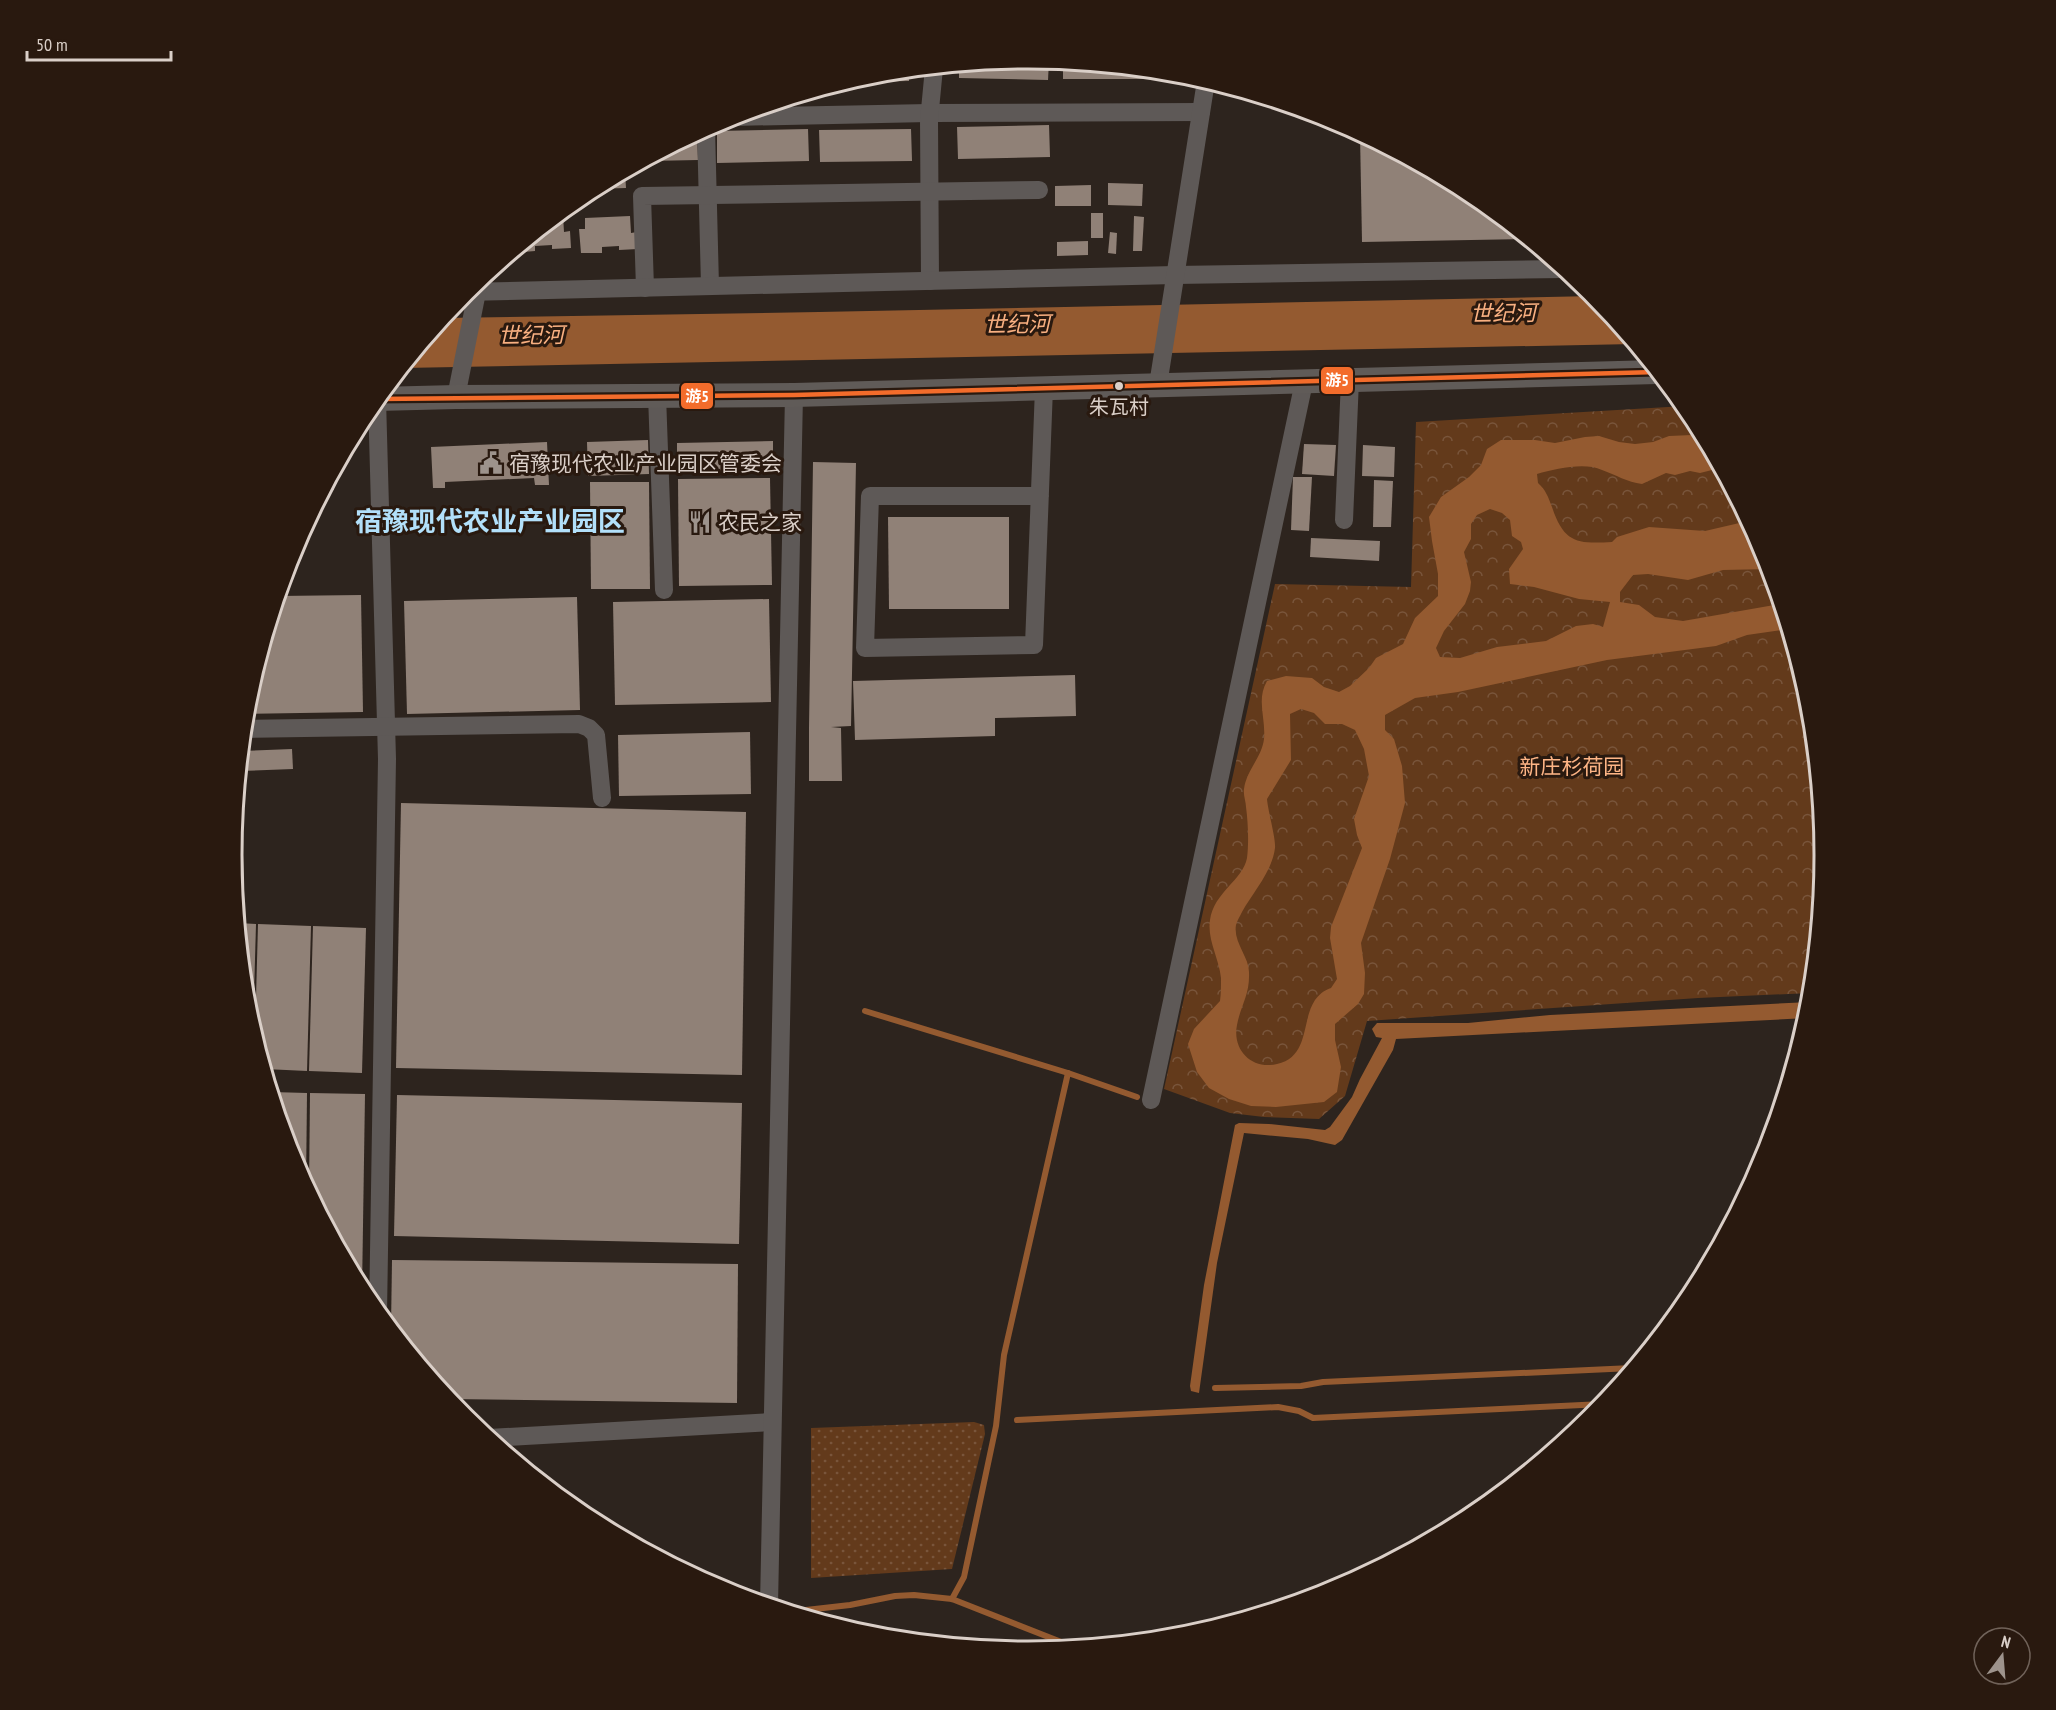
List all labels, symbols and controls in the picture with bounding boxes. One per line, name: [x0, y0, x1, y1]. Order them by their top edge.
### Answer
scale bar: [27, 24, 171, 62]
text: 50 m: [36, 33, 68, 56]
water label: 世纪河: [1470, 298, 1540, 328]
water label: 世纪河: [984, 309, 1054, 339]
water label: 世纪河: [498, 320, 568, 350]
line badge: 游5: [1320, 366, 1354, 395]
text: 游5: [1325, 370, 1349, 390]
marker: 朱瓦村: [1113, 380, 1125, 392]
line badge: 游5: [680, 382, 714, 410]
text: 游5: [685, 386, 709, 406]
place label: 朱瓦村: [1089, 394, 1149, 420]
public building icon: 宿豫现代农业产业园区管委会: [478, 450, 504, 476]
place label: 宿豫现代农业产业园区管委会: [509, 450, 782, 477]
district label: 宿豫现代农业产业园区: [355, 504, 625, 538]
restaurant icon: 农民之家: [687, 509, 713, 535]
place label: 农民之家: [718, 509, 802, 536]
park label: 新庄杉荷园: [1520, 753, 1625, 780]
north arrow: [1972, 1626, 2032, 1686]
text: N: [1999, 1631, 2013, 1652]

